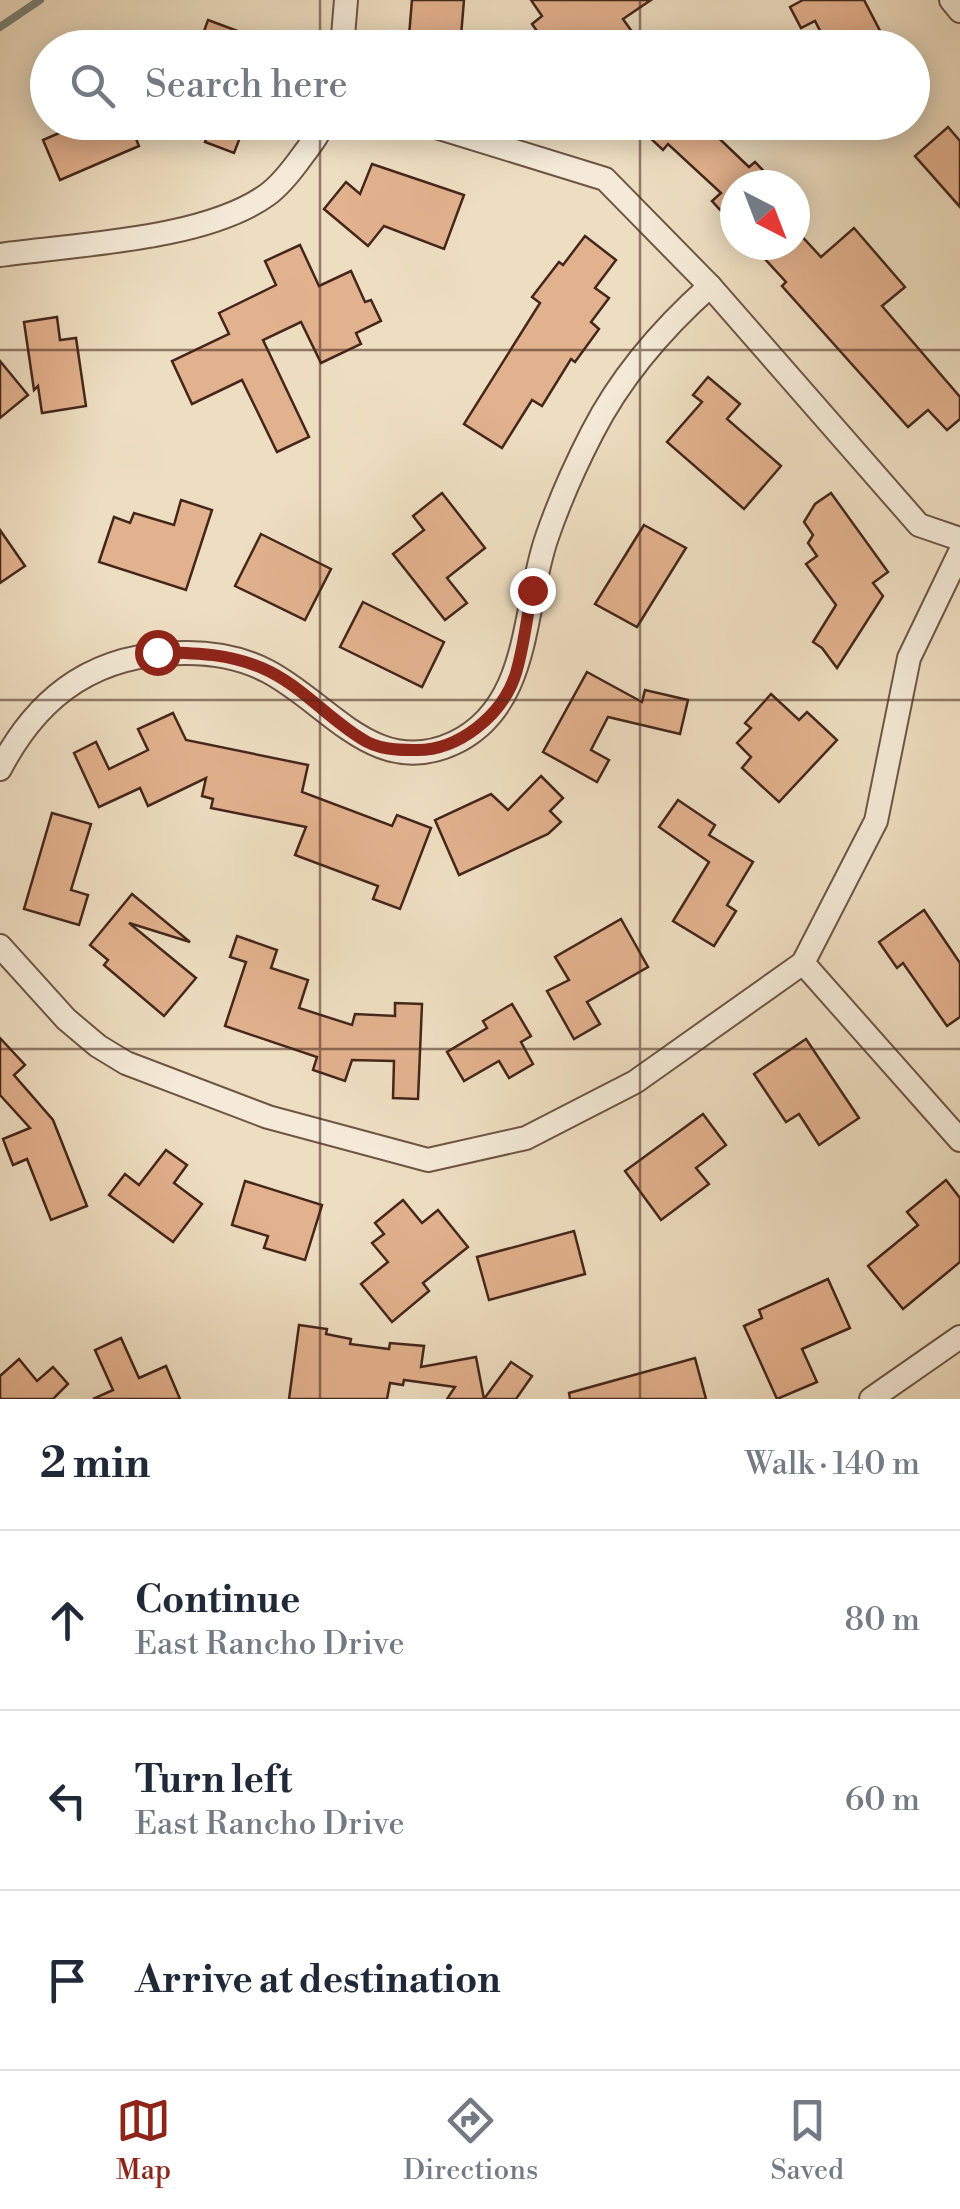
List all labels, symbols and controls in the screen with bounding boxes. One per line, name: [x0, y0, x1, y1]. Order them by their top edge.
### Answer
search box: [30, 30, 930, 140]
icon: search: [65, 58, 120, 113]
text: Search here: [145, 62, 348, 109]
north arrow: [720, 170, 810, 260]
route end: [510, 568, 556, 614]
route start: [135, 630, 181, 676]
text: 2 min: [40, 1438, 150, 1491]
text: Walk · 140 m: [745, 1444, 920, 1484]
text: Continue: [135, 1577, 300, 1624]
icon: ahead: [40, 1593, 95, 1648]
text: 80 m: [845, 1600, 920, 1640]
text: East Rancho Drive: [135, 1624, 405, 1664]
text: Turn left: [135, 1757, 292, 1804]
icon: left: [40, 1773, 95, 1828]
text: 60 m: [845, 1780, 920, 1820]
text: East Rancho Drive: [135, 1804, 405, 1844]
icon: arrive: [40, 1953, 95, 2008]
text: Arrive at destination: [135, 1957, 501, 2004]
tab: Map: [116, 2093, 171, 2188]
tab: Directions: [403, 2093, 538, 2188]
tab: Saved: [770, 2093, 844, 2188]

